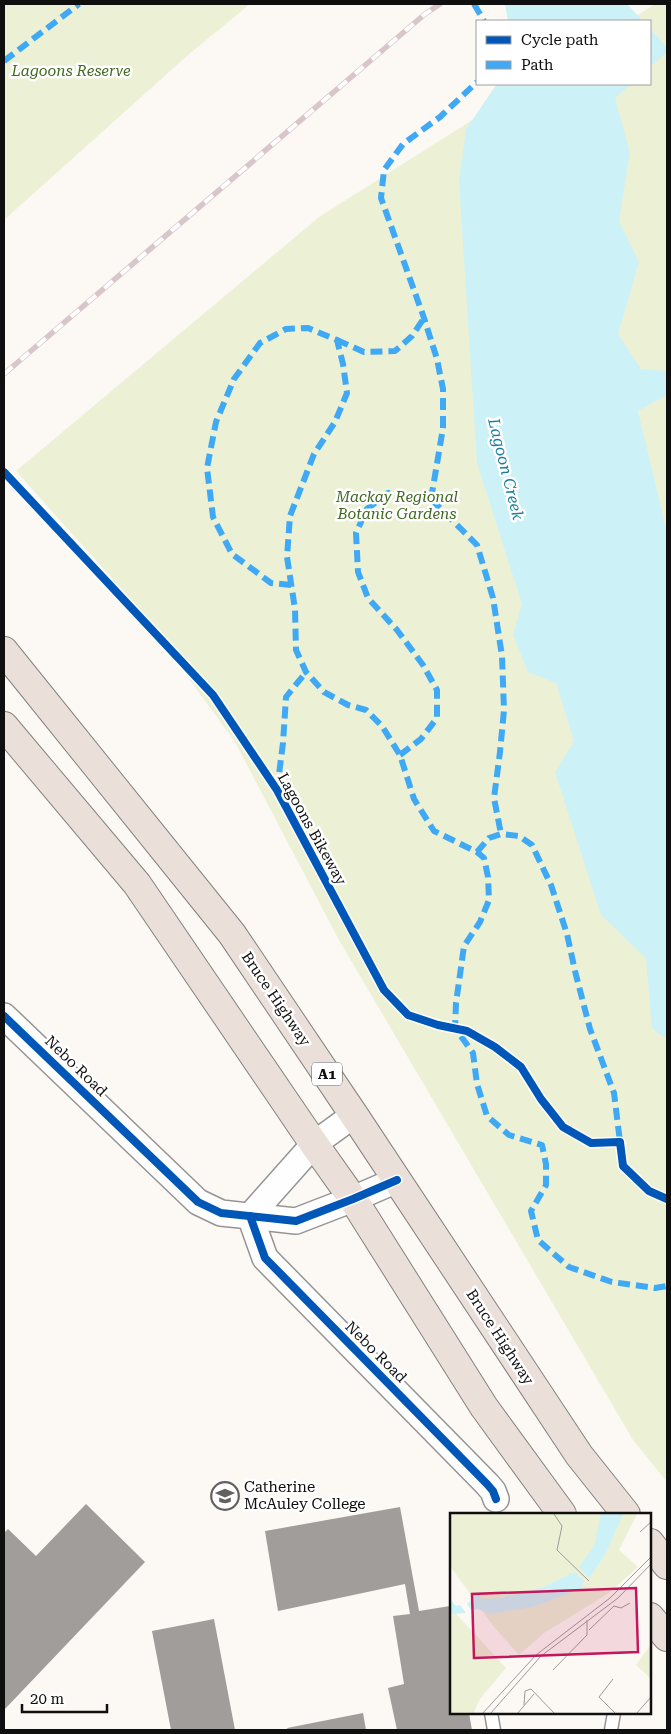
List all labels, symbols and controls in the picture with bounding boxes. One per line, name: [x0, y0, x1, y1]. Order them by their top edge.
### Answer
legend: [476, 20, 651, 85]
text: Cycle path: [521, 31, 599, 49]
text: Path: [521, 56, 554, 74]
park label: Lagoons Reserve: [10, 62, 131, 80]
water label: Lagoon Creek: [484, 415, 528, 522]
park label: Mackay Regional Botanic Gardens: [335, 488, 459, 523]
street label: Lagoons Bikeway: [274, 770, 350, 888]
street label: Bruce Highway: [238, 948, 314, 1050]
street label: Nebo Road: [41, 1032, 111, 1100]
road number: A1: [312, 1062, 342, 1086]
street label: Bruce Highway: [462, 1286, 538, 1388]
street label: Nebo Road: [342, 1318, 411, 1387]
place label: Catherine McAuley College: [244, 1478, 365, 1513]
school or university icon: Catherine McAuley College: [210, 1481, 240, 1511]
inset map: [450, 1513, 651, 1714]
scale bar: [22, 1682, 108, 1714]
text: 20 m: [30, 1690, 65, 1708]

